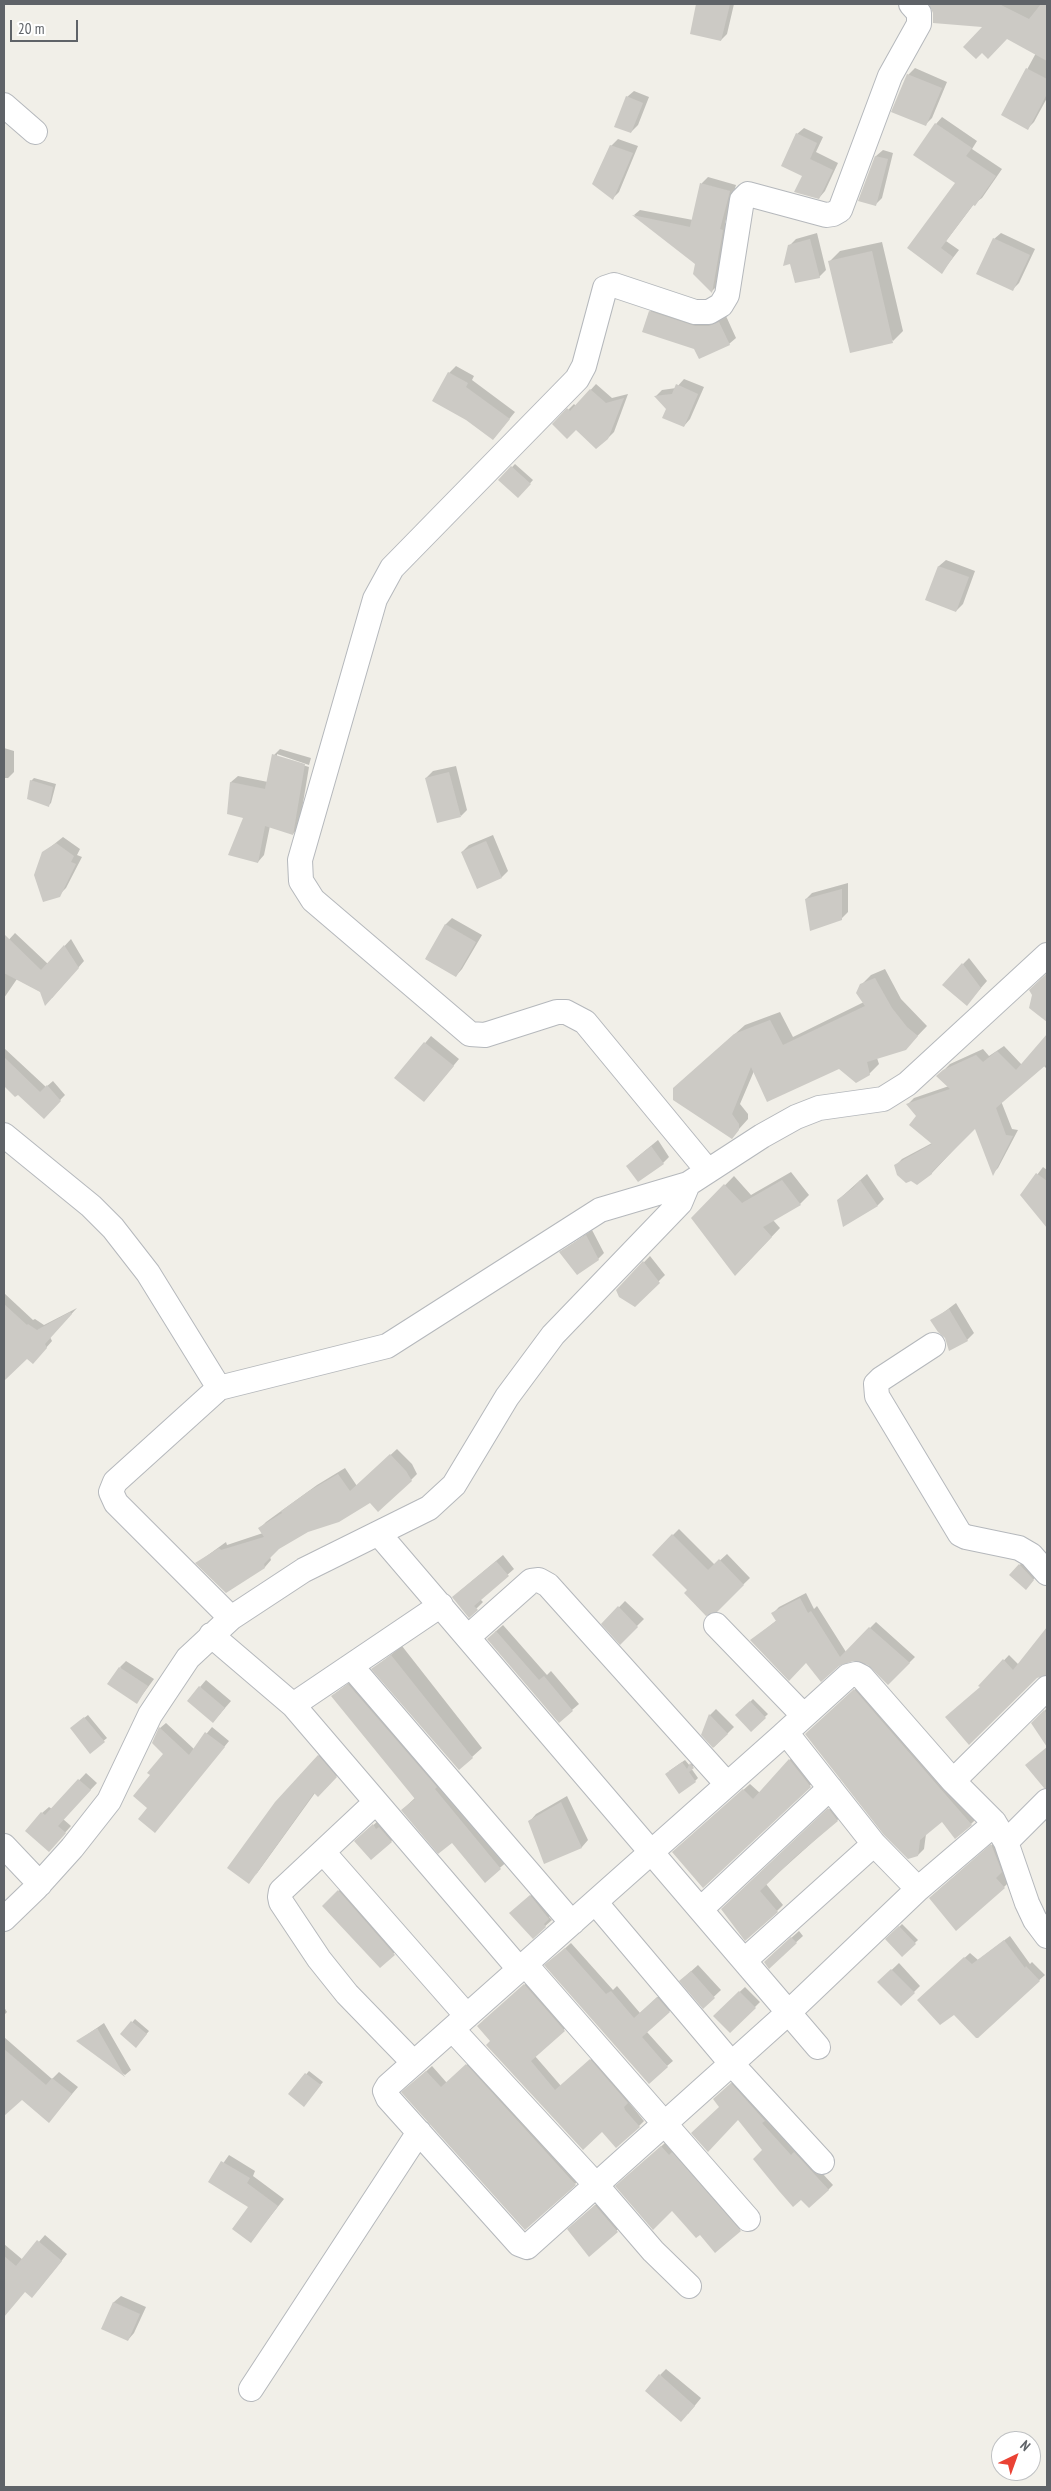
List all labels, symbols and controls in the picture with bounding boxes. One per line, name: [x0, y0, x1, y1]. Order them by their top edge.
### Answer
scale bar: [12, 10, 80, 42]
text: 20 m: [18, 19, 44, 38]
north arrow: [991, 2431, 1041, 2481]
text: N: [1017, 2436, 1034, 2455]

